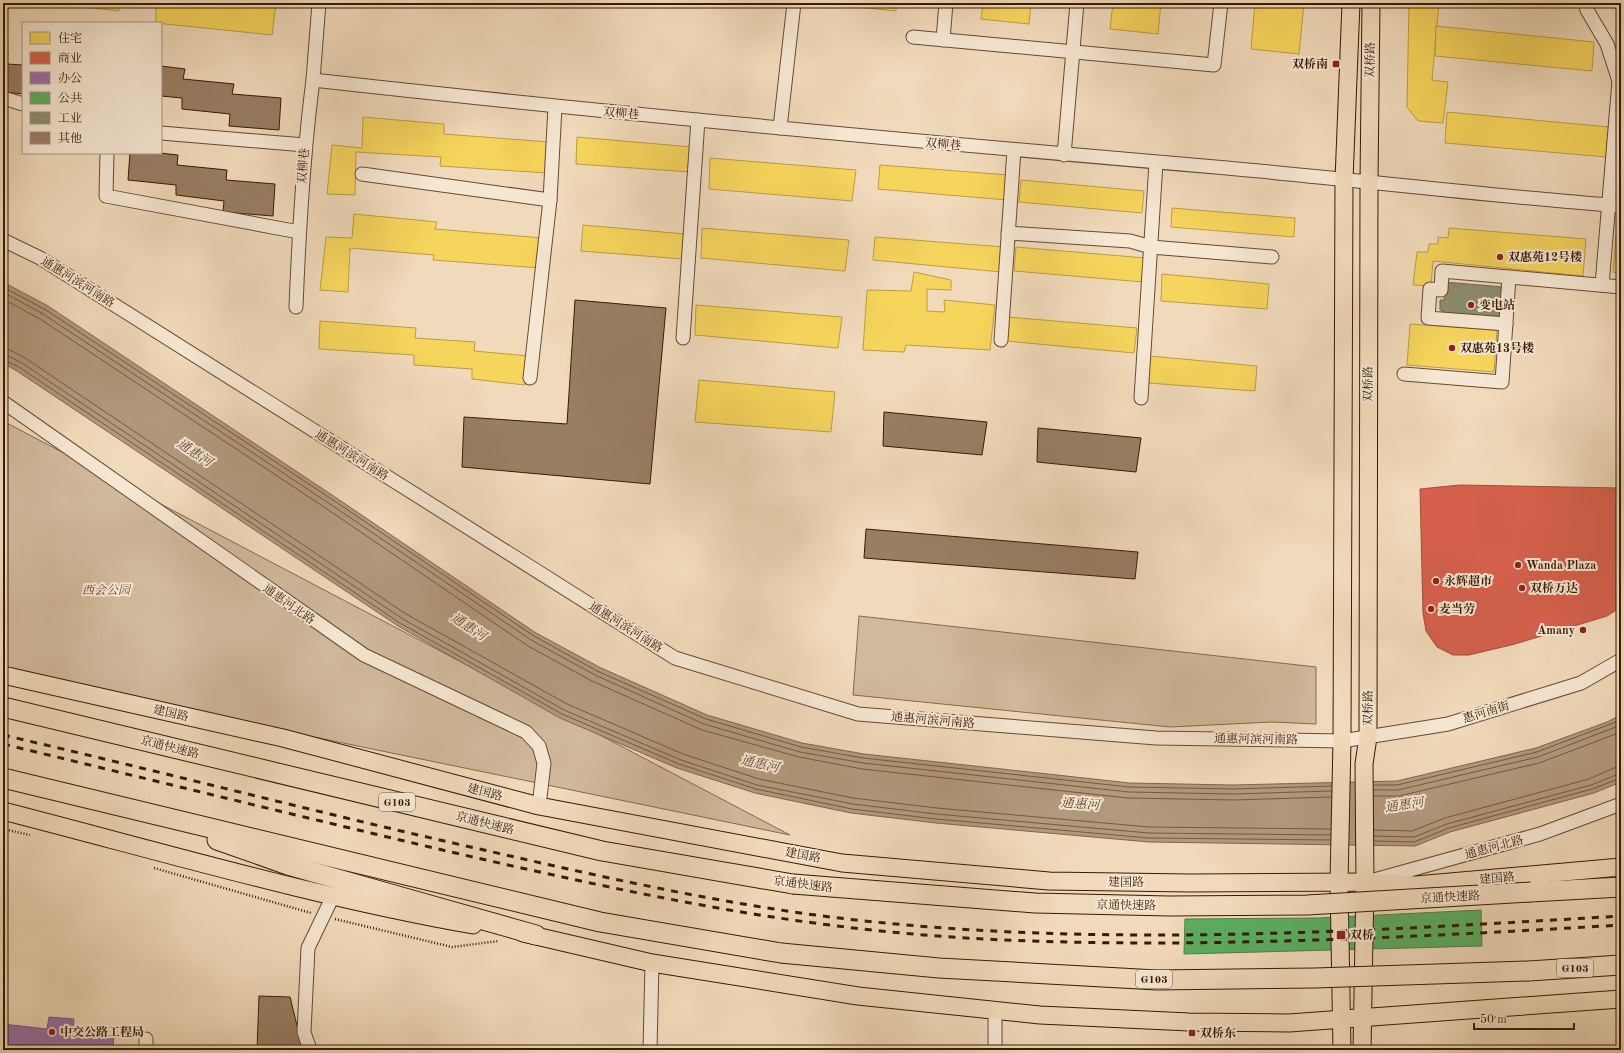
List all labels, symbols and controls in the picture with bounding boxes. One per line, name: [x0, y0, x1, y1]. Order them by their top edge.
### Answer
legend: [22, 22, 162, 154]
text: 住宅: [58, 31, 82, 45]
street label: 双桥路: [1363, 42, 1377, 78]
text: 商业: [58, 51, 82, 65]
place label: 双桥南: [1292, 57, 1328, 71]
marker: 双桥南: [1331, 59, 1341, 69]
text: 办公: [58, 71, 82, 85]
text: 公共: [58, 92, 82, 105]
street label: 双柳巷: [602, 104, 640, 122]
text: 工业: [58, 112, 82, 125]
text: 其他: [58, 131, 82, 145]
street label: 双柳巷: [924, 135, 962, 153]
street label: 双柳巷: [295, 148, 311, 184]
place label: 双惠苑12号楼: [1508, 250, 1582, 264]
marker: 双惠苑12号楼: [1495, 252, 1505, 262]
street label: 通惠河滨河南路: [39, 254, 117, 310]
place label: 变电站: [1479, 298, 1515, 312]
marker: 变电站: [1466, 300, 1476, 310]
place label: 双惠苑13号楼: [1460, 341, 1534, 355]
marker: 双惠苑13号楼: [1447, 343, 1457, 353]
street label: 双桥路: [1361, 366, 1375, 402]
street label: 通惠河滨河南路: [313, 427, 391, 483]
water label: 通惠河: [174, 436, 216, 470]
marker: Wanda Plaza: [1513, 560, 1523, 570]
place label: Wanda Plaza: [1526, 560, 1596, 572]
place label: 永辉超市: [1444, 574, 1492, 588]
marker: 永辉超市: [1431, 576, 1441, 586]
street label: 通惠河北路: [260, 581, 318, 627]
place label: 双桥万达: [1530, 581, 1578, 595]
park label: 西会公园: [82, 583, 132, 597]
marker: 双桥万达: [1517, 583, 1527, 593]
street label: 通惠河滨河南路: [587, 599, 665, 655]
place label: 麦当劳: [1439, 602, 1475, 616]
marker: 麦当劳: [1426, 604, 1436, 614]
water label: 通惠河: [448, 610, 490, 644]
place label: Amany: [1537, 625, 1575, 637]
marker: Amany: [1578, 625, 1588, 635]
street label: 双桥路: [1361, 690, 1375, 726]
street label: 惠河南街: [1461, 698, 1512, 726]
street label: 建国路: [152, 702, 190, 724]
street label: 通惠河滨河南路: [891, 709, 975, 731]
street label: 通惠河滨河南路: [1214, 731, 1298, 747]
street label: 京通快速路: [139, 733, 201, 761]
water label: 通惠河: [739, 753, 782, 775]
street label: 建国路: [466, 781, 504, 803]
road number: G103: [379, 793, 415, 811]
water label: 通惠河: [1384, 795, 1426, 815]
water label: 通惠河: [1060, 796, 1102, 812]
street label: 京通快速路: [454, 809, 516, 837]
street label: 通惠河北路: [1463, 832, 1525, 862]
street label: 建国路: [784, 845, 822, 865]
street label: 建国路: [1478, 869, 1516, 887]
street label: 京通快速路: [772, 873, 834, 895]
street label: 建国路: [1108, 875, 1144, 889]
street label: 京通快速路: [1420, 888, 1480, 906]
street label: 京通快速路: [1096, 897, 1156, 913]
place label: 双桥: [1350, 928, 1374, 942]
marker: 双桥: [1335, 929, 1347, 941]
road number: G103: [1557, 959, 1593, 977]
road number: G103: [1136, 970, 1172, 988]
scale bar: [1474, 1005, 1574, 1031]
text: 50 m: [1480, 1013, 1507, 1026]
place label: 中交公路工程局: [60, 1025, 144, 1039]
place label: 双桥东: [1200, 1026, 1236, 1040]
marker: 中交公路工程局: [47, 1027, 57, 1037]
marker: 双桥东: [1187, 1028, 1197, 1038]

